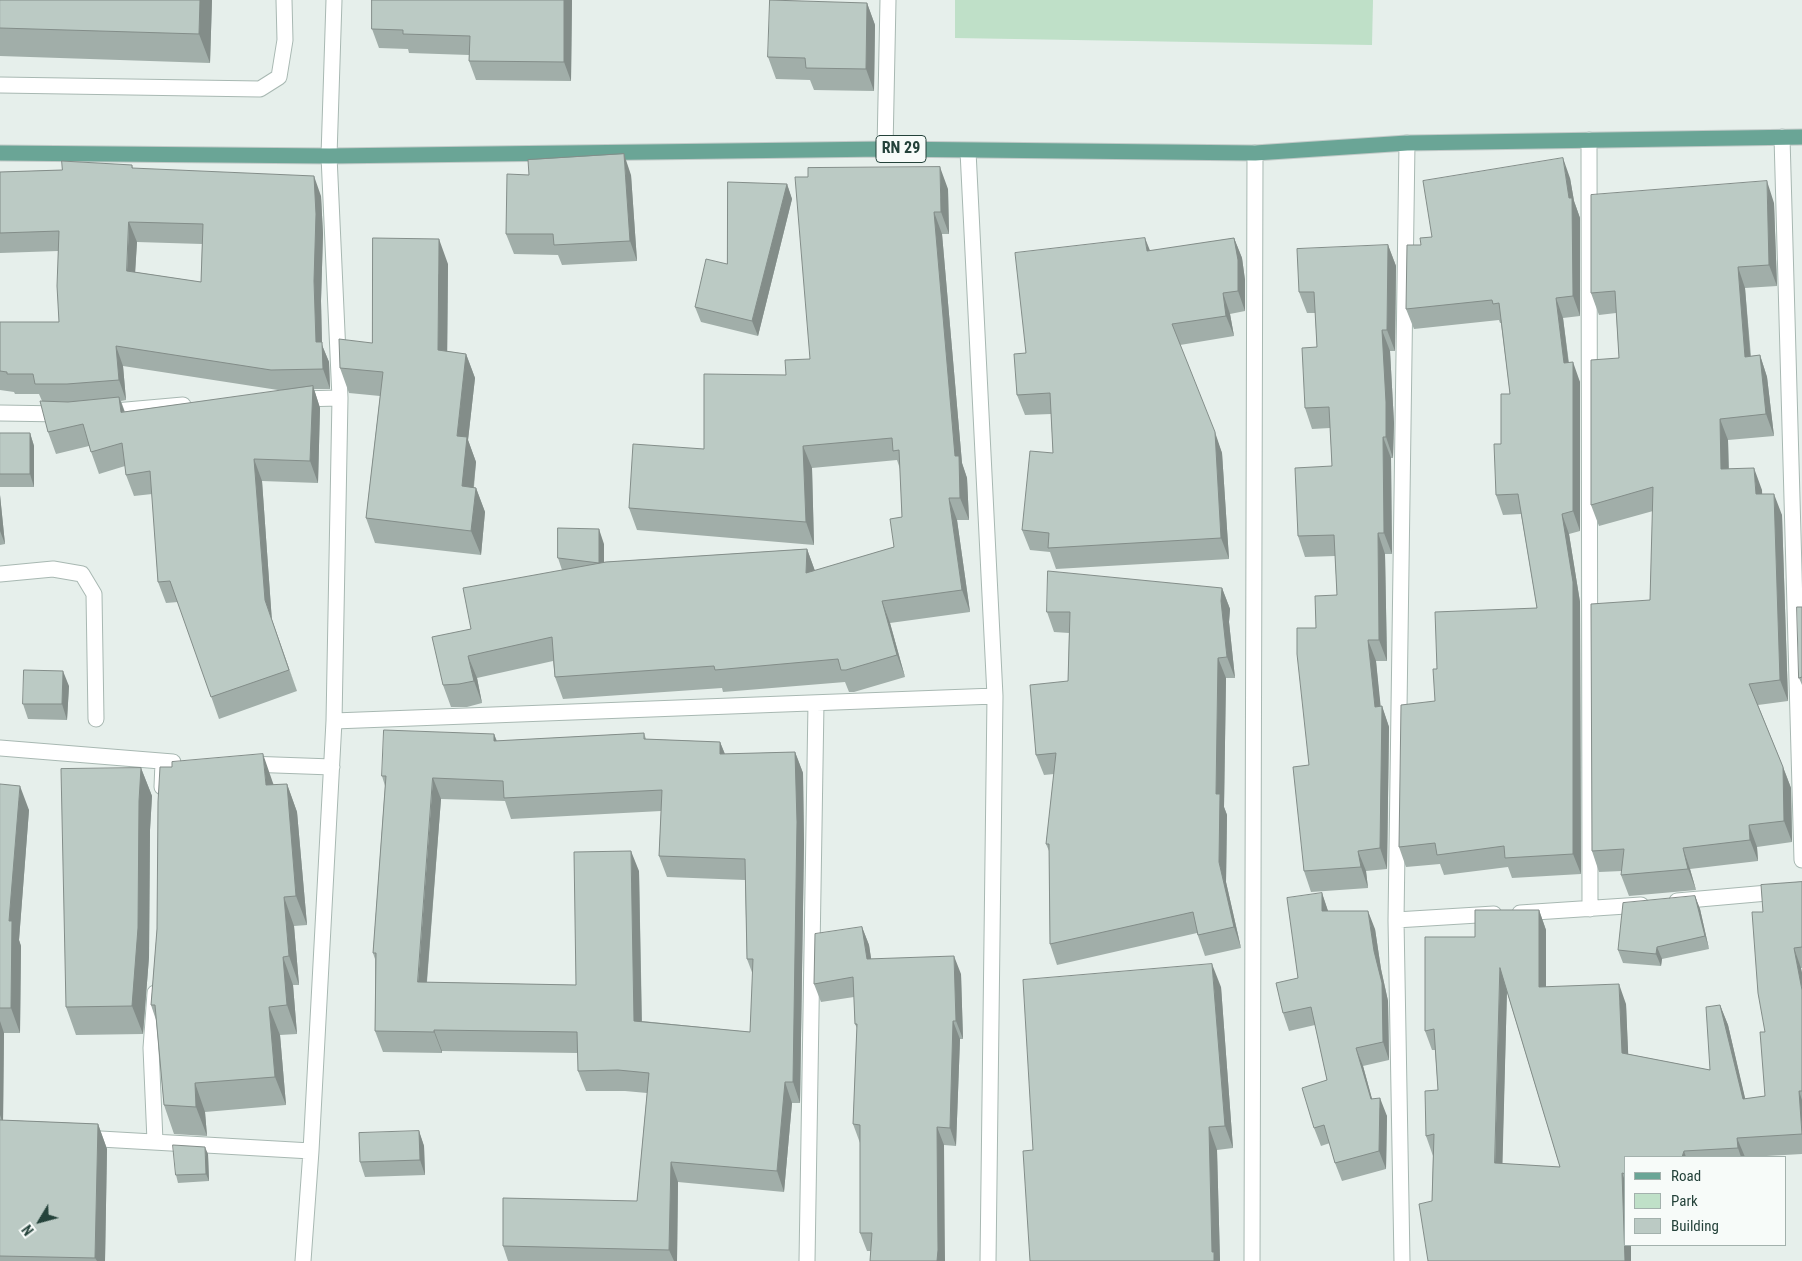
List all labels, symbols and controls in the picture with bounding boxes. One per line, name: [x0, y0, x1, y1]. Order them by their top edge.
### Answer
road number: RN 29: [876, 136, 926, 162]
legend: [1624, 1156, 1787, 1246]
text: Road: [1671, 1167, 1701, 1185]
text: Park: [1671, 1192, 1698, 1210]
north arrow: [15, 1196, 65, 1246]
text: Building: [1671, 1217, 1719, 1235]
text: N: [19, 1222, 37, 1238]

